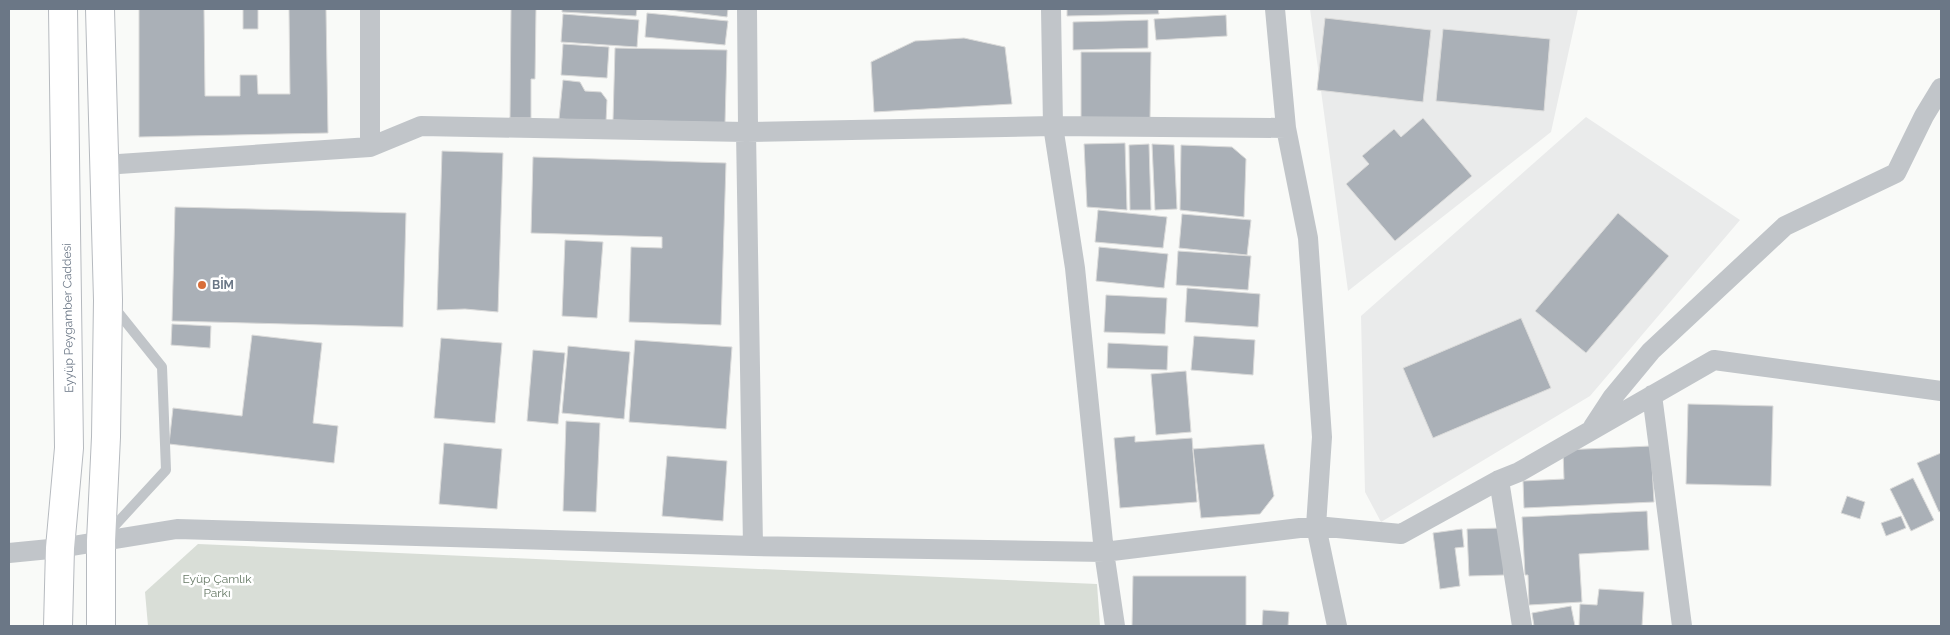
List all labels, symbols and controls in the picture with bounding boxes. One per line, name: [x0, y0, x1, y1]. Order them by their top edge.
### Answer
street label: Eyyüp Peygamber Caddesi: [60, 243, 76, 393]
place label: BİM: [212, 277, 234, 292]
marker: BİM: [196, 279, 208, 291]
park label: Eyüp Çamlık Parkı: [182, 572, 252, 600]

